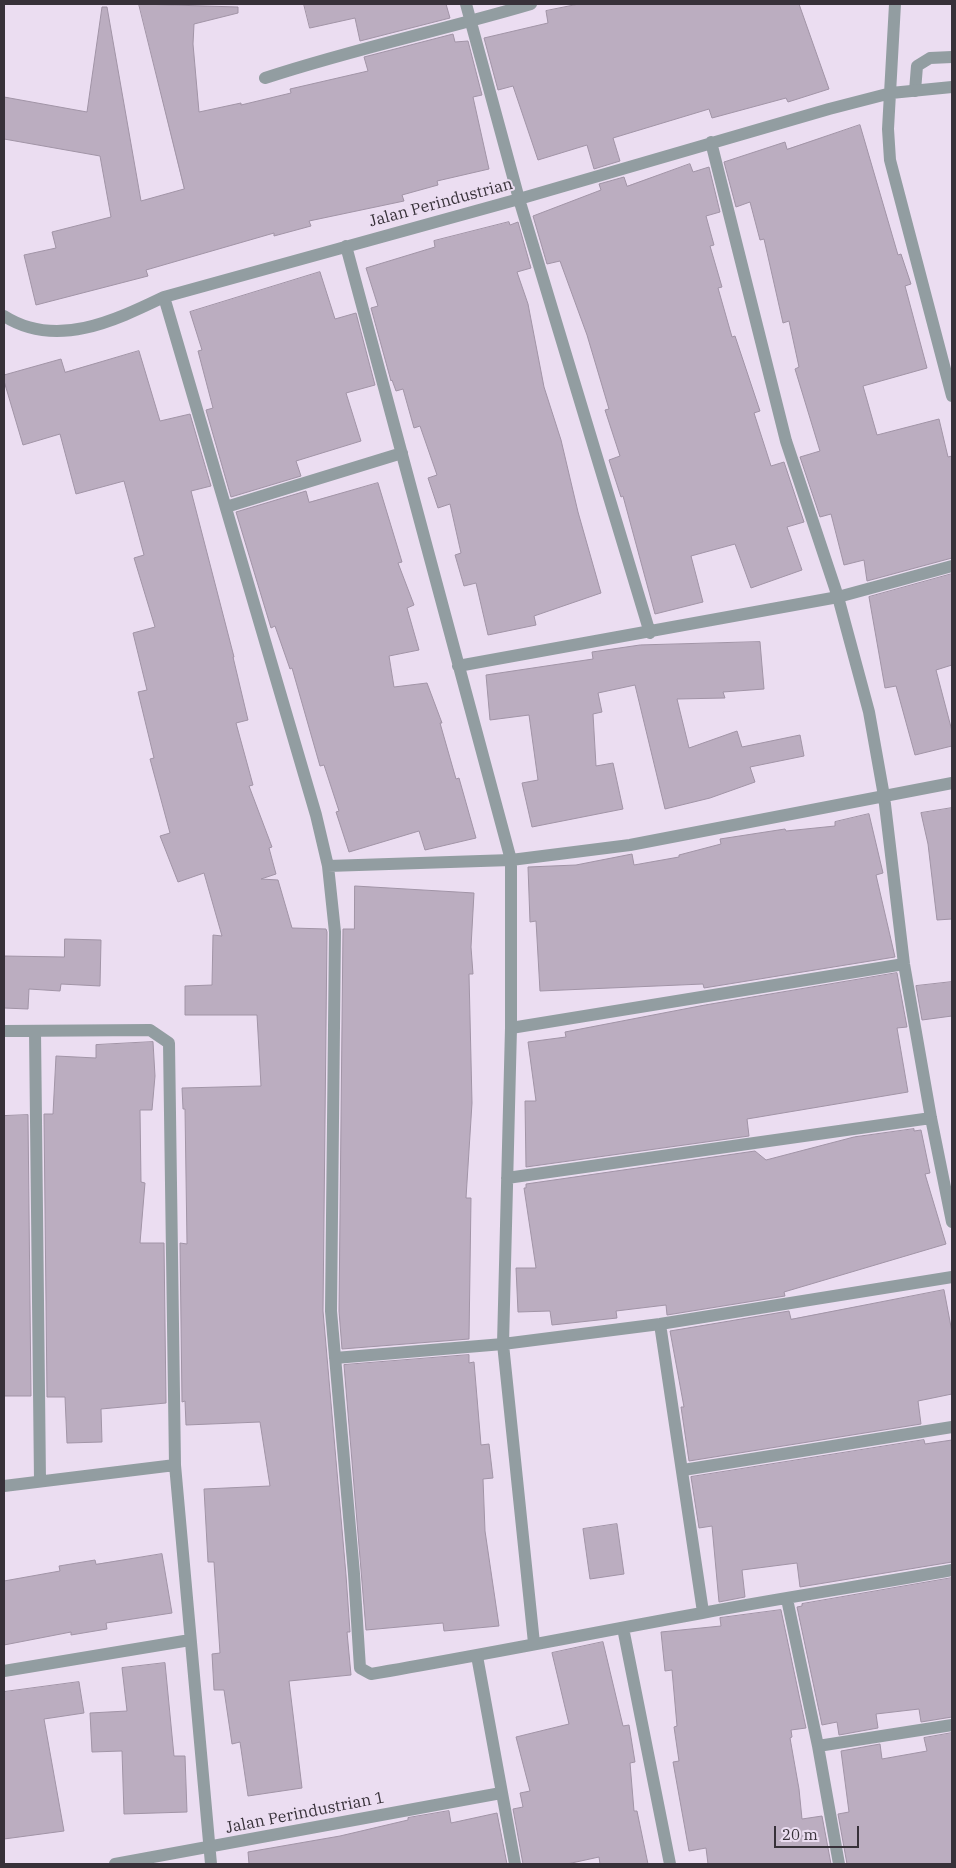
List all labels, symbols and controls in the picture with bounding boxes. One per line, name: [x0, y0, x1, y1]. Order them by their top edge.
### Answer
street label: Jalan Perindustrian: [367, 175, 515, 231]
street label: Jalan Perindustrian 1: [224, 1788, 386, 1838]
scale bar: [776, 1816, 861, 1848]
text: 20 m: [782, 1825, 818, 1844]

